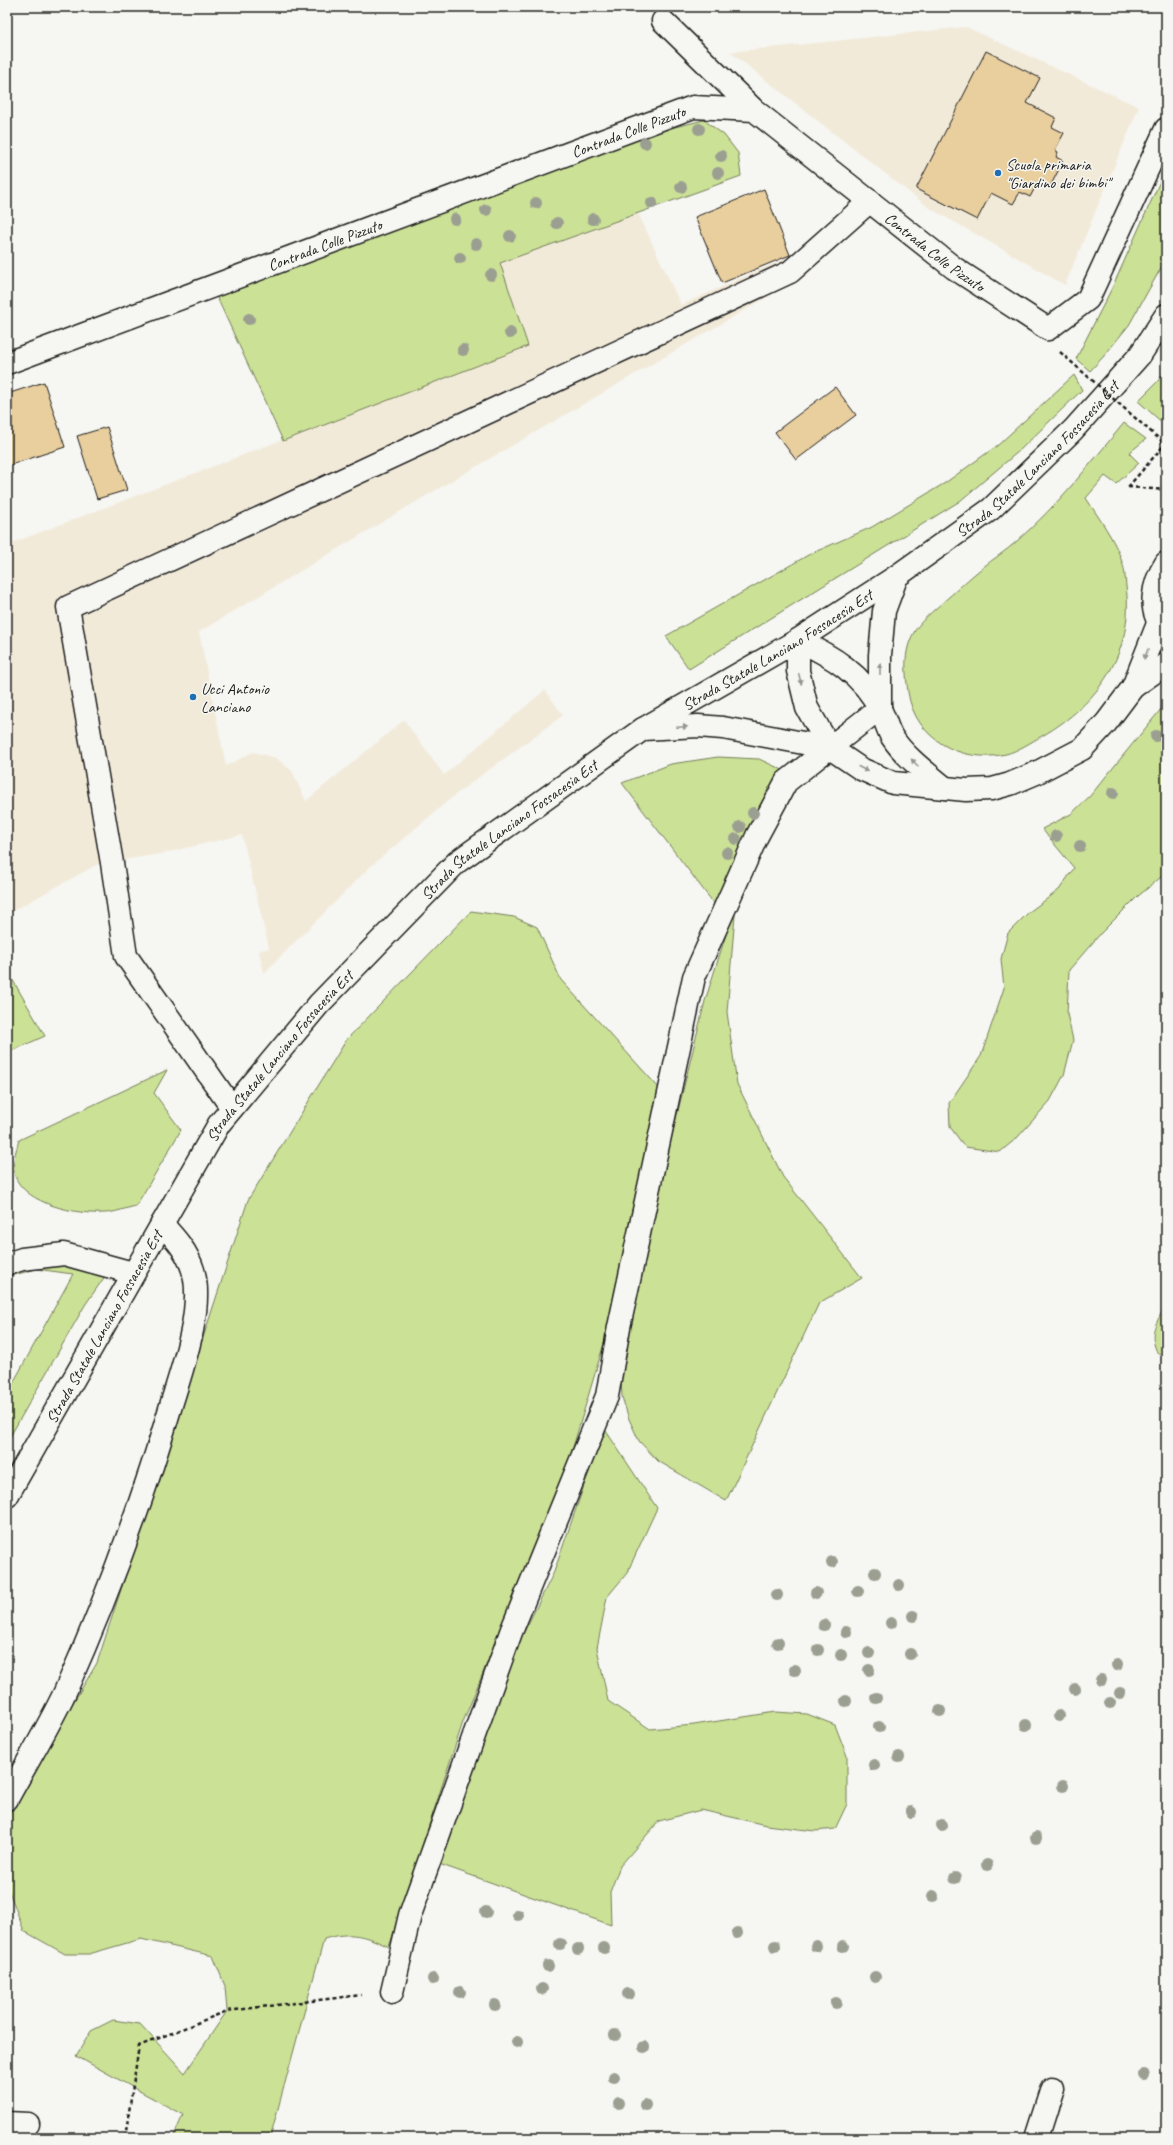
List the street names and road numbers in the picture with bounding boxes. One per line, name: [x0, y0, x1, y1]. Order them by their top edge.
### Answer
street label: Contrada Colle Pizzuto: [569, 101, 690, 162]
street label: Contrada Colle Pizzuto: [880, 208, 990, 297]
street label: Contrada Colle Pizzuto: [265, 214, 387, 276]
street label: Strada Statale Lanciano Fossacesia Est: [952, 375, 1125, 542]
street label: Strada Statale Lanciano Fossacesia Est: [679, 584, 879, 715]
street label: Strada Statale Lanciano Fossacesia Est: [417, 754, 604, 904]
street label: Strada Statale Lanciano Fossacesia Est: [202, 964, 359, 1145]
street label: Strada Statale Lanciano Fossacesia Est: [42, 1225, 169, 1427]

